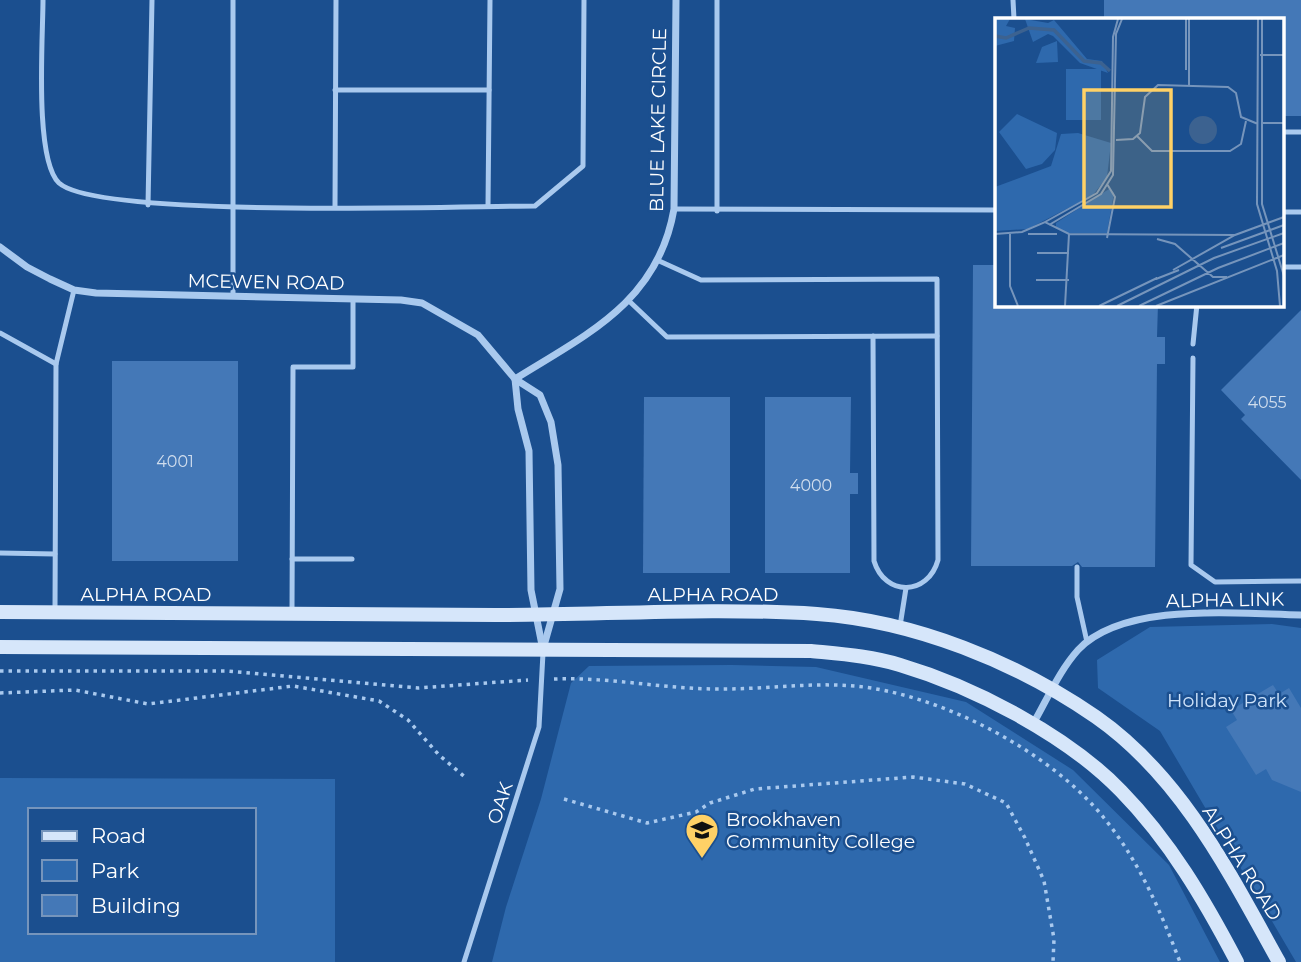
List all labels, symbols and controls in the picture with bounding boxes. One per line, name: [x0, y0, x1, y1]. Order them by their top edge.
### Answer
inset map: [995, 18, 1284, 306]
street label: BLUE LAKE CIRCLE: [645, 28, 671, 212]
street label: MCEWEN ROAD: [187, 269, 345, 295]
house number: 4055: [1247, 393, 1287, 412]
house number: 4001: [156, 452, 194, 471]
house number: 4000: [790, 476, 832, 495]
street label: ALPHA ROAD: [80, 583, 212, 606]
street label: ALPHA ROAD: [647, 583, 779, 606]
street label: ALPHA LINK: [1166, 587, 1285, 613]
park label: Holiday Park: [1167, 689, 1288, 712]
street label: OAK: [482, 779, 518, 827]
street label: ALPHA ROAD: [1198, 801, 1286, 925]
legend: [28, 808, 256, 934]
place label: Brookhaven Community College: [726, 808, 915, 853]
school or university icon: Brookhaven Community College: [683, 811, 721, 860]
text: Road: [91, 823, 146, 848]
text: Park: [91, 858, 139, 883]
text: Building: [91, 893, 181, 918]

